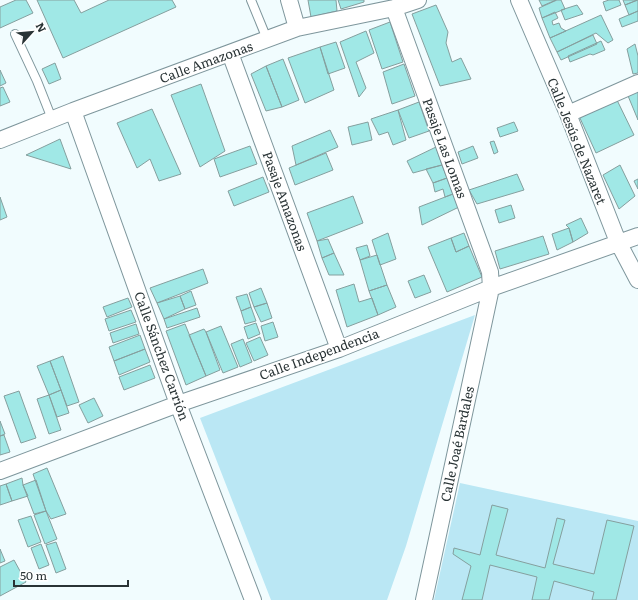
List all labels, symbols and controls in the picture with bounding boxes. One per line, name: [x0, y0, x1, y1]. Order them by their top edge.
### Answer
north arrow: [12, 12, 52, 52]
text: N: [33, 19, 51, 35]
street label: Calle Amazonas: [157, 36, 255, 87]
street label: Calle Jesús de Nazaret: [543, 75, 612, 208]
street label: Pasaje Las Lomas: [418, 95, 472, 201]
street label: Pasaje Amazonas: [259, 148, 312, 253]
street label: Calle Sánchez Carrión: [130, 289, 195, 423]
street label: Calle Independencia: [256, 323, 381, 384]
street label: Calle Joaé Bardales: [435, 384, 478, 503]
scale bar: [14, 562, 128, 588]
text: 50 m: [20, 566, 47, 584]

